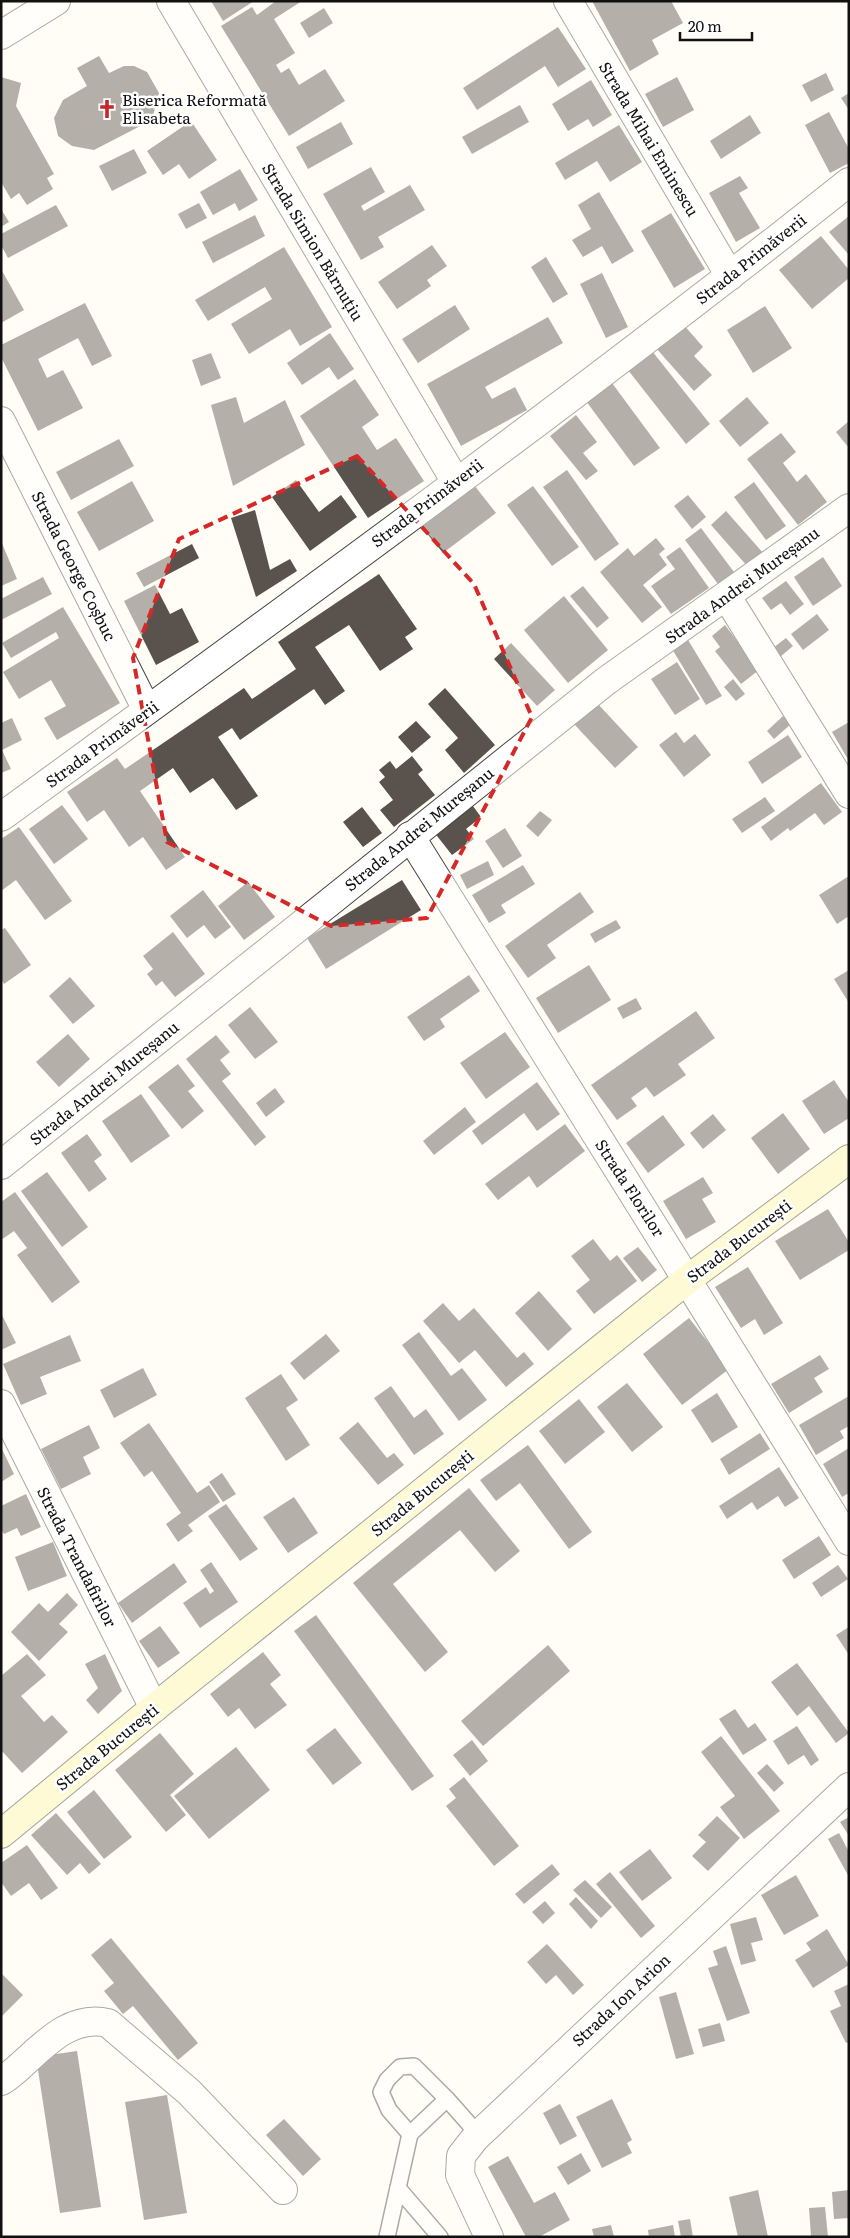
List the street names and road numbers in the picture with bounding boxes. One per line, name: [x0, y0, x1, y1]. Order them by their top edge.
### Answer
street label: Strada Mihai Eminescu: [594, 56, 706, 221]
street label: Strada Simion Bărnuțiu: [257, 158, 371, 325]
street label: Strada Primăverii: [690, 207, 811, 309]
street label: Strada Primăverii: [365, 452, 487, 552]
street label: Strada George Coșbuc: [27, 486, 123, 645]
street label: Strada Andrei Mureșanu: [659, 520, 824, 649]
street label: Strada Primăverii: [40, 694, 163, 792]
street label: Strada Andrei Mureșanu: [339, 760, 498, 896]
street label: Strada Andrei Mureșanu: [24, 1014, 183, 1150]
street label: Strada Florilor: [590, 1134, 672, 1241]
street label: Strada București: [681, 1193, 796, 1288]
street label: Strada București: [365, 1443, 478, 1541]
street label: Strada Trandafirilor: [32, 1482, 124, 1631]
street label: Strada București: [50, 1697, 163, 1795]
street label: Strada Ion Arion: [566, 1947, 675, 2051]

